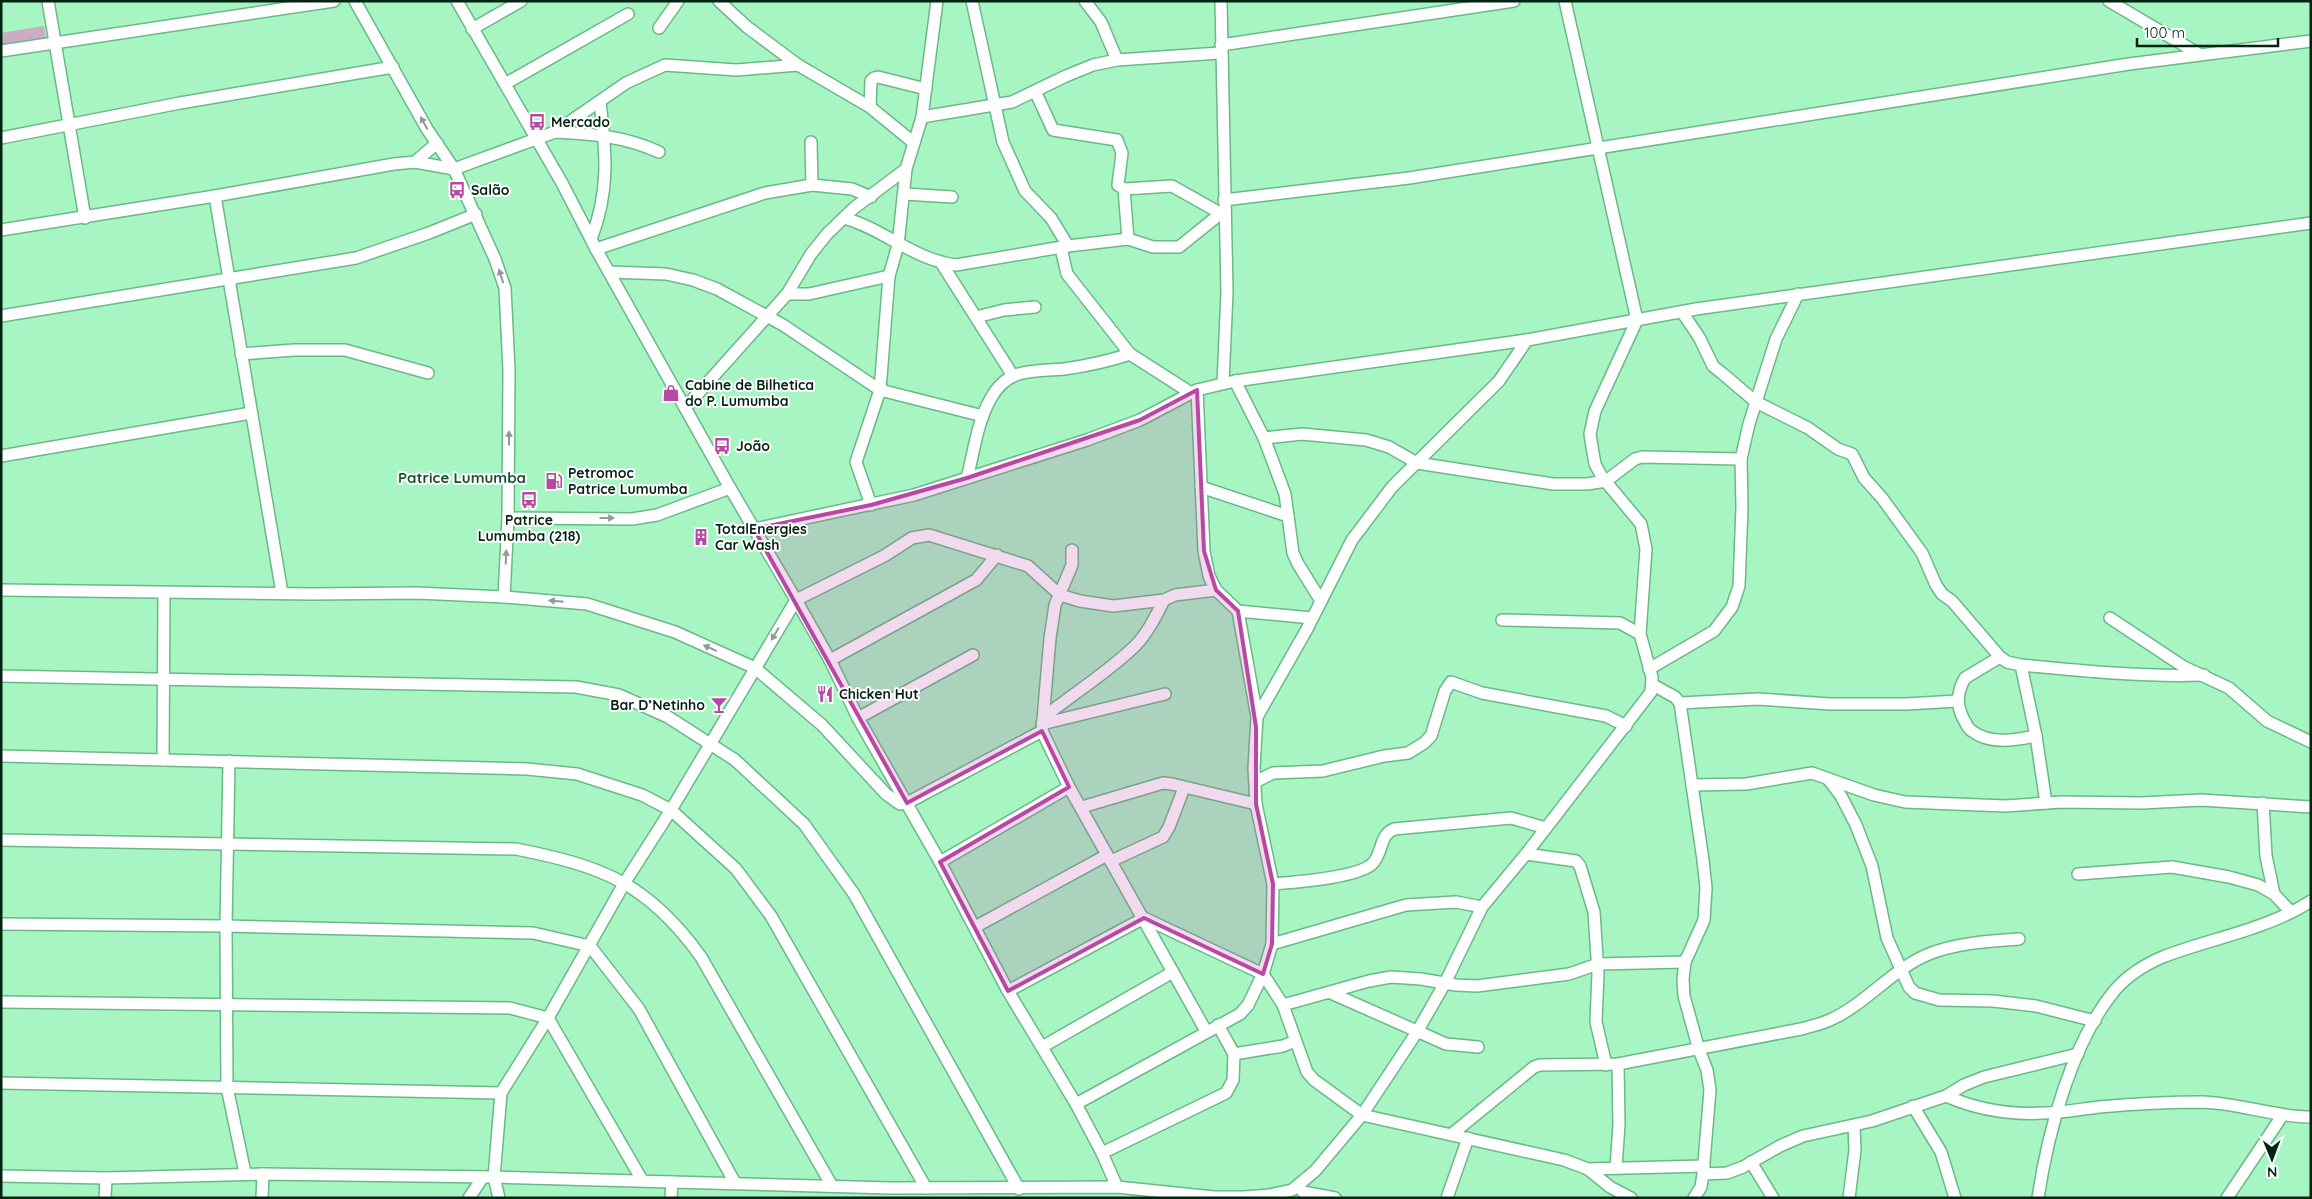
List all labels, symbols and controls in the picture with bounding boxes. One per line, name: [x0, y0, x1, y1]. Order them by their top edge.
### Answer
scale bar: [2137, 15, 2278, 47]
text: 100 m: [2144, 23, 2185, 42]
bus stop icon: Mercado: [527, 112, 547, 132]
place label: Mercado: [551, 113, 610, 131]
one-way arrow: [419, 116, 428, 130]
bus stop icon: Salão: [447, 180, 467, 200]
place label: Salão: [471, 181, 510, 199]
one-way arrow: [496, 268, 504, 283]
place label: Cabine de Bilhetica do P. Lumumba: [685, 376, 814, 410]
shop icon: Cabine de Bilhetica do P. Lumumba: [661, 383, 681, 403]
one-way arrow: [505, 429, 513, 445]
bus stop icon: João: [712, 436, 732, 456]
place label: João: [736, 437, 770, 455]
place label: Petromoc Patrice Lumumba: [568, 464, 687, 498]
district label: Patrice Lumumba: [398, 468, 526, 487]
fuel station icon: Petromoc Patrice Lumumba: [544, 471, 564, 491]
bus stop icon: Patrice Lumumba (218): [519, 490, 539, 510]
place label: Patrice Lumumba (218): [478, 511, 580, 545]
one-way arrow: [599, 514, 615, 522]
place label: TotalEnergies Car Wash: [715, 520, 807, 554]
building icon: TotalEnergies Car Wash: [691, 527, 711, 547]
one-way arrow: [502, 549, 510, 565]
one-way arrow: [548, 597, 564, 605]
one-way arrow: [771, 627, 780, 641]
one-way arrow: [703, 643, 717, 651]
restaurant icon: Chicken Hut: [815, 684, 835, 704]
place label: Chicken Hut: [839, 685, 919, 703]
bar icon: Bar D’Netinho: [709, 695, 729, 715]
place label: Bar D’Netinho: [610, 696, 705, 714]
north arrow: [2247, 1134, 2297, 1184]
text: N: [2267, 1163, 2278, 1181]

